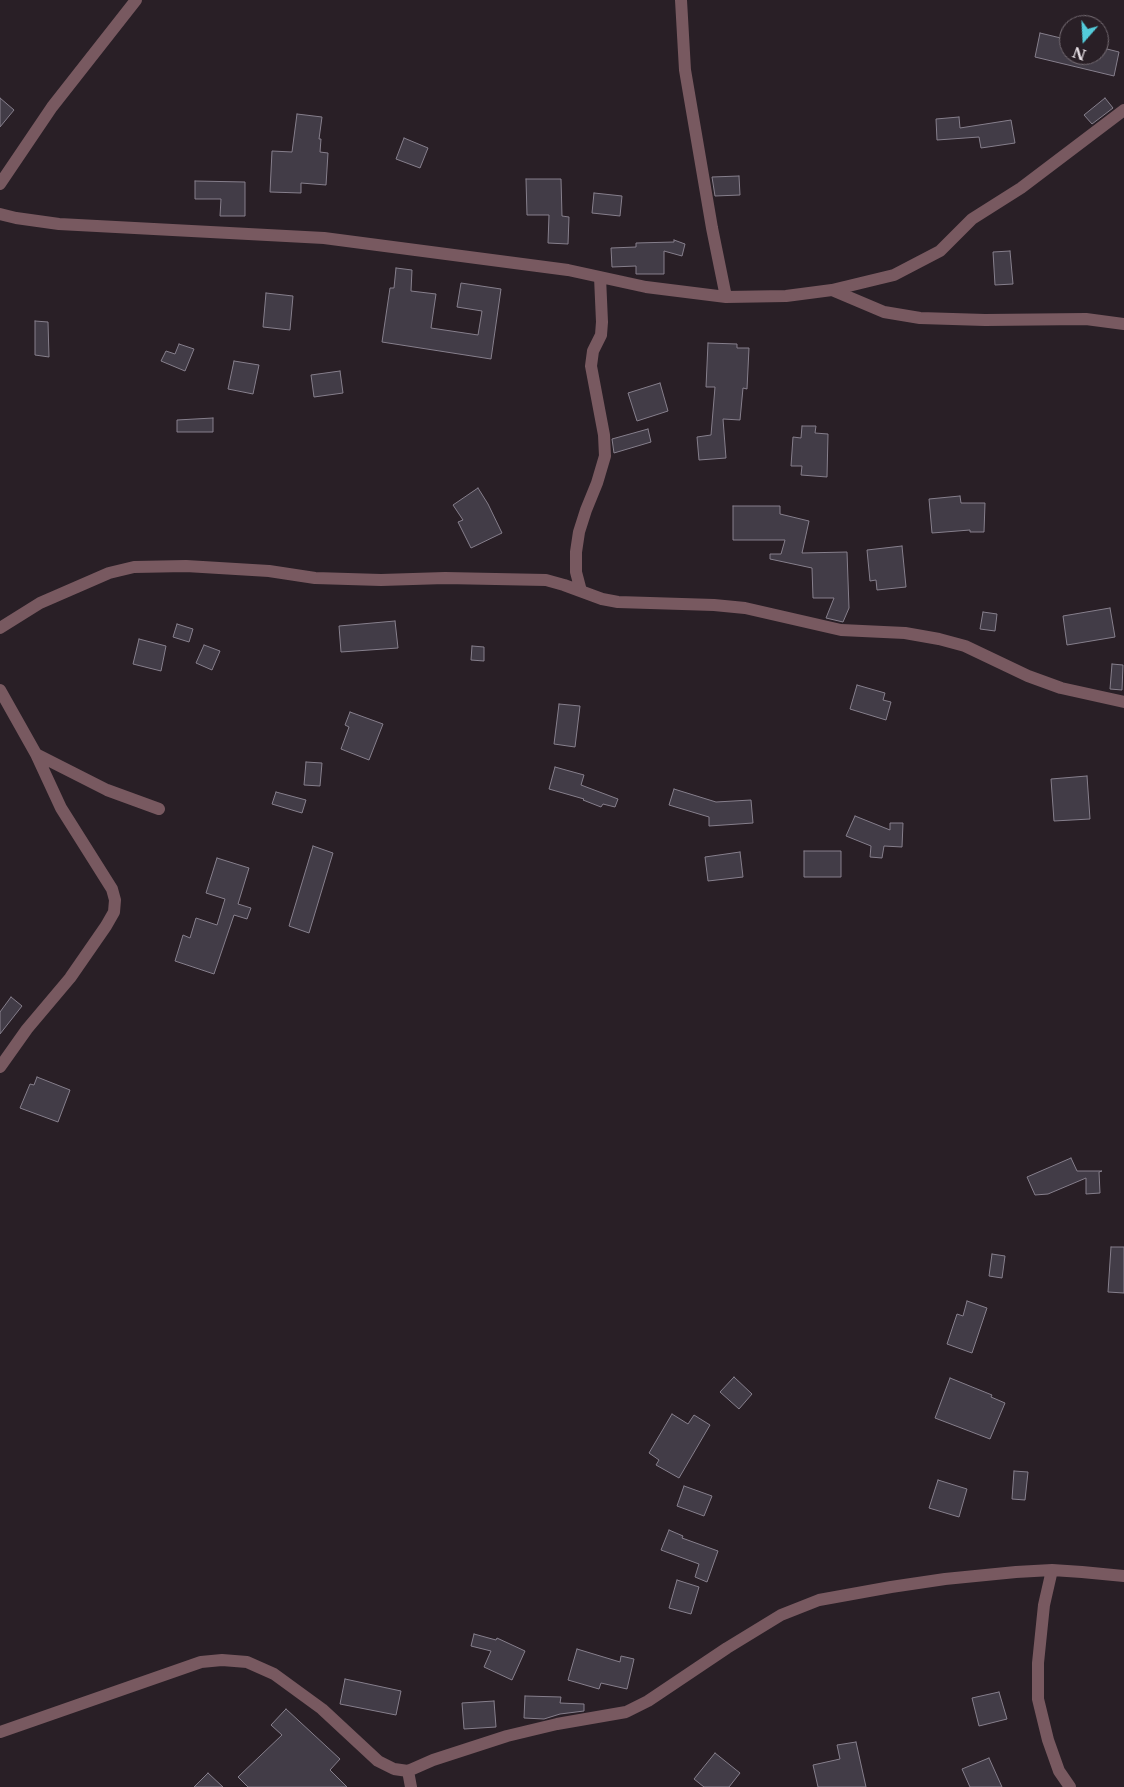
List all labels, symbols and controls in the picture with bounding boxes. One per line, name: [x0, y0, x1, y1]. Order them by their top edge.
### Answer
north arrow: [1059, 15, 1109, 65]
text: N: [1070, 43, 1089, 64]

